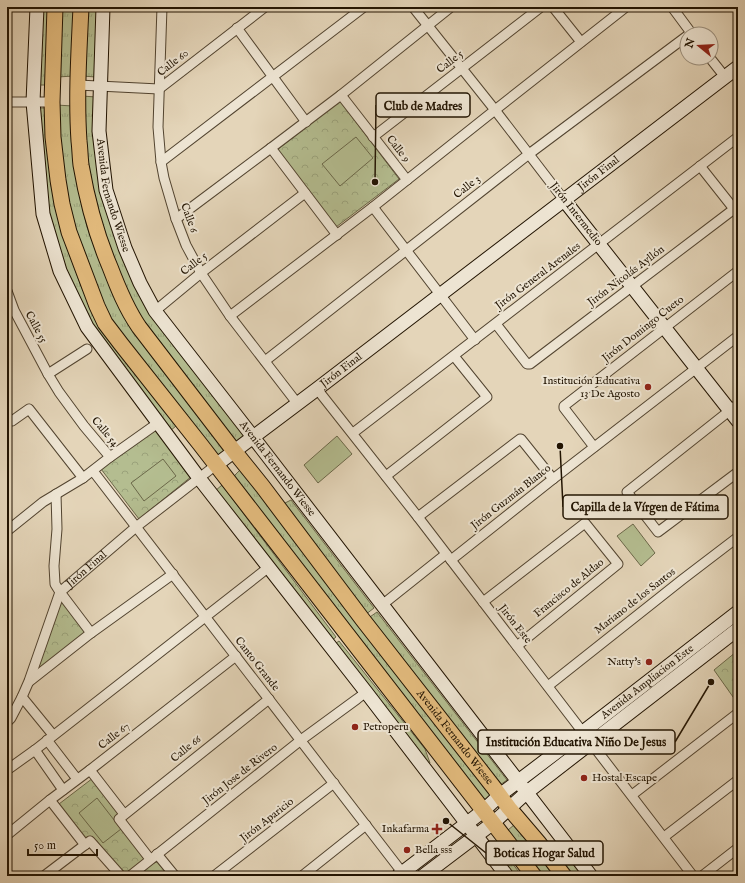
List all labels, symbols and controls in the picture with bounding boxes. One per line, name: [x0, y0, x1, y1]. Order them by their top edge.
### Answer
north arrow: [679, 26, 719, 66]
text: N: [682, 36, 699, 51]
street label: Calle 60: [154, 46, 192, 80]
street label: Calle 5: [434, 47, 466, 77]
callout: Club de Madres: [376, 93, 470, 117]
text: Club de Madres: [384, 99, 463, 114]
street label: Calle 9: [383, 133, 413, 166]
street label: Avenida Fernando Wiesse: [93, 137, 133, 254]
street label: Jirón Final: [573, 153, 622, 195]
street label: Calle 3: [451, 172, 483, 202]
street label: Jirón Intermedio: [546, 178, 605, 249]
street label: Calle 6: [177, 201, 201, 235]
street label: Jirón General Arenales: [491, 239, 584, 314]
street label: Jirón Nicolás Ayllón: [583, 242, 667, 311]
street label: Calle 5: [178, 249, 210, 279]
street label: Jirón Domingo Cueto: [598, 293, 687, 367]
street label: Calle 55: [22, 309, 50, 345]
street label: Jirón Final: [316, 350, 365, 392]
place label: Institución Educativa 13 De Agosto: [543, 374, 640, 401]
marker: Institución Educativa 13 De Agosto: [643, 382, 653, 392]
street label: Calle 54: [88, 414, 122, 451]
street label: Avenida Fernando Wiesse: [236, 417, 319, 519]
street label: Jirón Guzmán Blanco: [466, 461, 554, 534]
callout: Capilla de la Vírgen de Fátima: [563, 495, 728, 519]
text: Capilla de la Vírgen de Fátima: [571, 500, 720, 516]
street label: Jirón Final: [62, 548, 110, 592]
street label: Francisco de Aldao: [531, 555, 607, 621]
street label: Mariano de los Santos: [592, 565, 679, 637]
street label: Jirón Este: [494, 600, 535, 646]
street label: Canto Grande: [232, 634, 282, 694]
street label: Avenida Ampliacion Este: [597, 642, 697, 723]
place label: Natty's: [607, 655, 641, 669]
marker: Natty's: [644, 657, 654, 667]
street label: Avenida Fernando Wiesse: [413, 686, 496, 788]
street label: Calle 67: [96, 719, 132, 753]
place label: Petroperu: [363, 720, 409, 734]
marker: Petroperu: [350, 722, 360, 732]
callout: Institución Educativa Niño De Jesus: [478, 730, 675, 754]
street label: Calle 66: [168, 732, 204, 766]
text: Institución Educativa Niño De Jesus: [486, 735, 667, 751]
street label: Jirón Jose de Rivero: [198, 740, 280, 809]
place label: Hostal Escape: [592, 771, 657, 785]
marker: Hostal Escape: [579, 773, 589, 783]
street label: Jirón Aparicio: [236, 795, 297, 847]
place label: Inkafarma: [382, 822, 429, 836]
marker: Inkafarma: [432, 824, 442, 834]
scale bar: [28, 831, 97, 857]
text: 50 m: [34, 838, 56, 853]
callout: Boticas Hogar Salud: [486, 841, 603, 865]
place label: Bella sss: [415, 843, 452, 857]
marker: Bella sss: [402, 845, 412, 855]
text: Boticas Hogar Salud: [493, 846, 595, 862]

